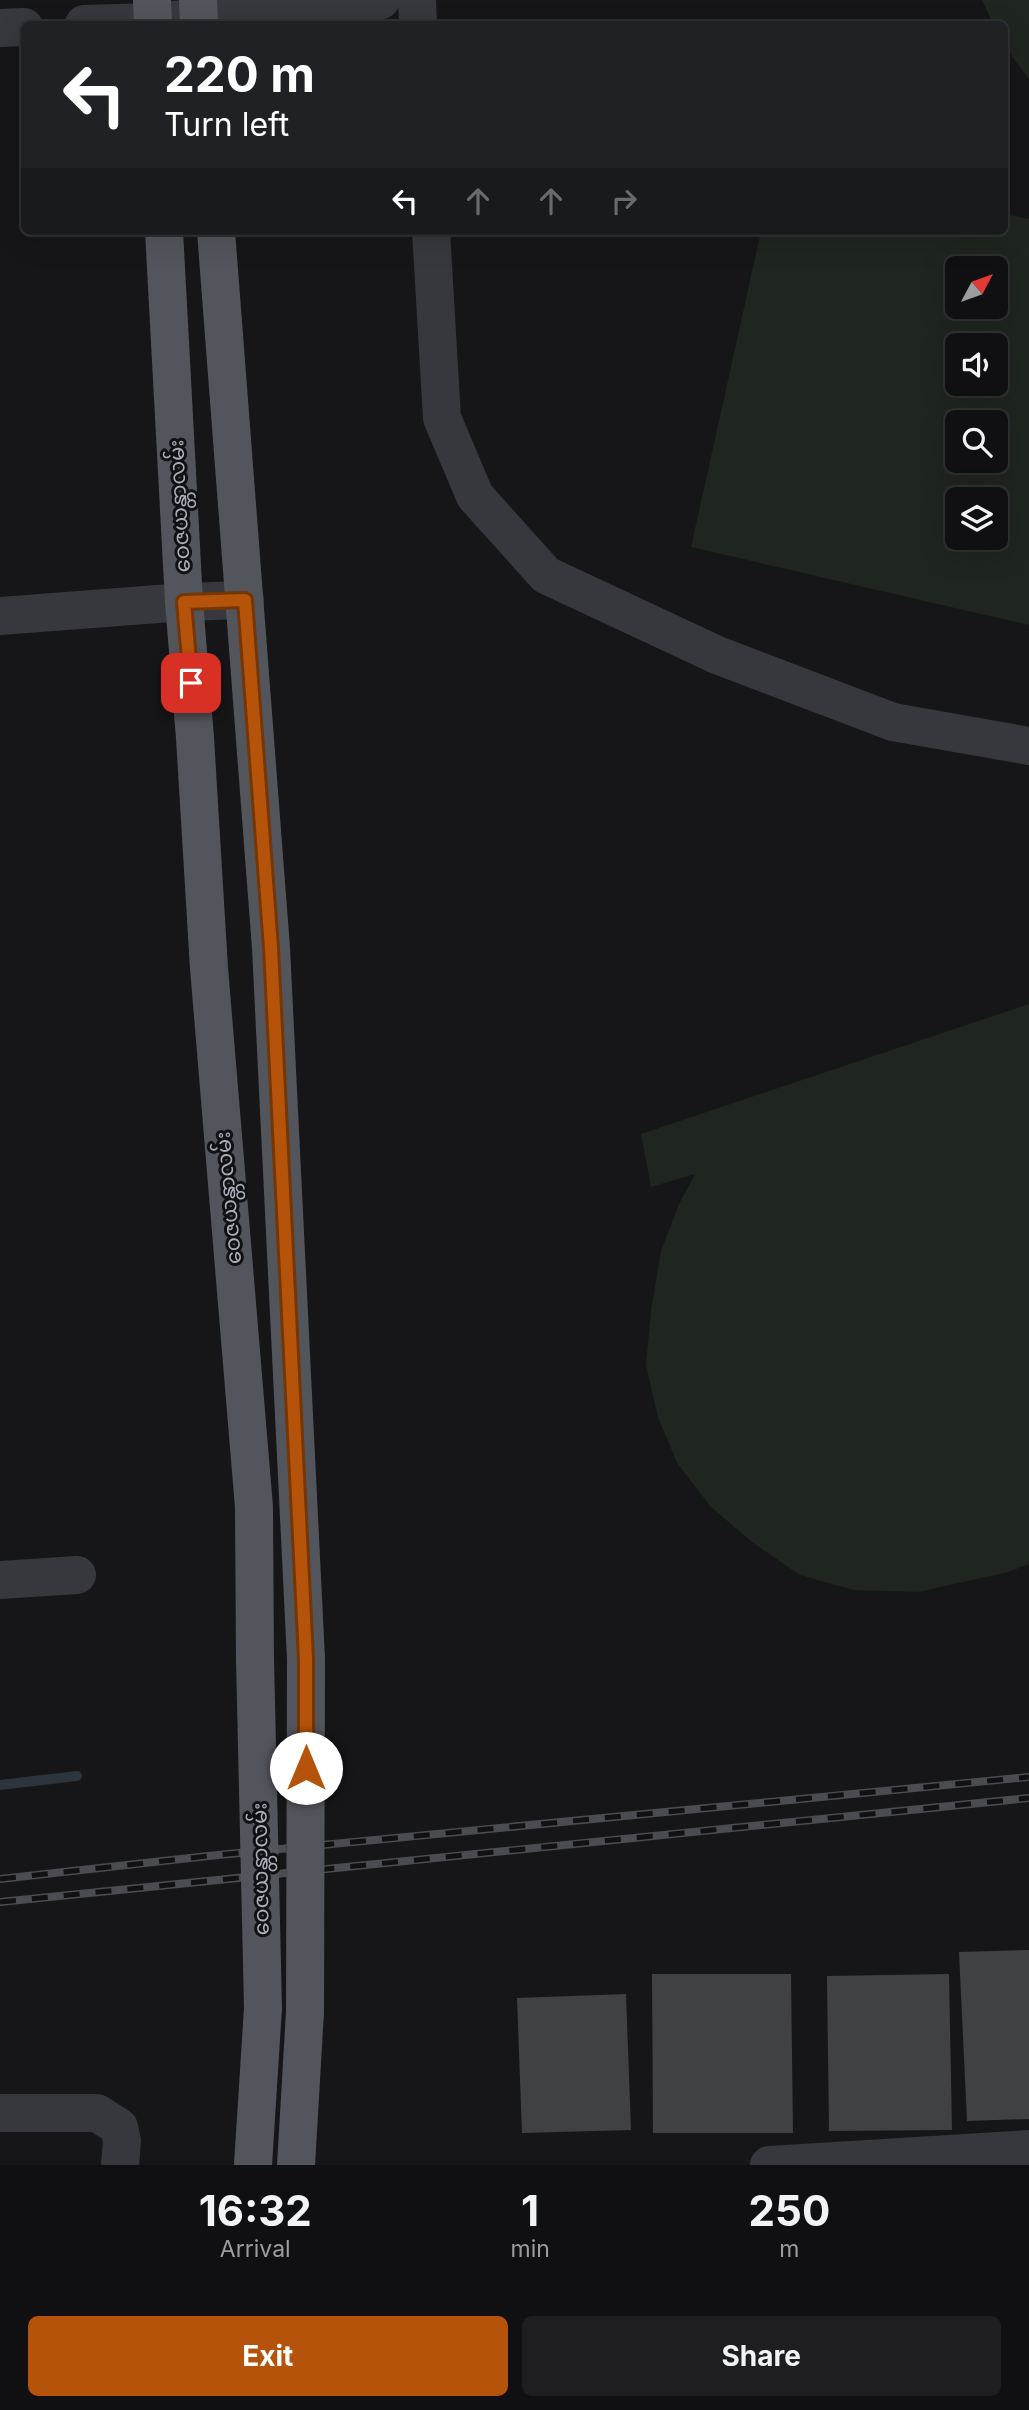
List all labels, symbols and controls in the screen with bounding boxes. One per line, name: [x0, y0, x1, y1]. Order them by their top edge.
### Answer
text: 220 m: [164, 45, 315, 104]
icon: left: [49, 49, 140, 140]
text: Turn left: [164, 105, 289, 144]
icon: left: [386, 182, 424, 220]
icon: ahead: [459, 182, 497, 220]
icon: ahead: [532, 182, 570, 220]
icon: right: [605, 182, 643, 220]
north arrow: [945, 256, 1008, 318]
map controls: [945, 256, 1008, 550]
button: sound: [945, 333, 1008, 396]
button: search: [945, 410, 1008, 473]
street label: ဝေဇယန္တာလမ်း: [160, 439, 200, 573]
button: layers: [945, 487, 1008, 550]
pin: [161, 653, 221, 713]
icon: arrive: [172, 664, 210, 702]
street label: ဝေဇယန္တာလမ်း: [207, 1130, 251, 1266]
position arrow: [269, 1731, 343, 1805]
street label: ဝေဇယန္တာလမ်း: [243, 1802, 279, 1936]
text: 16:32: [199, 2185, 312, 2236]
text: 1: [521, 2185, 539, 2236]
text: 250: [749, 2185, 830, 2236]
text: Arrival: [220, 2235, 291, 2263]
text: min: [511, 2235, 550, 2263]
text: m: [779, 2235, 799, 2263]
button: Exit: [28, 2316, 508, 2396]
button: Share: [522, 2316, 1001, 2396]

